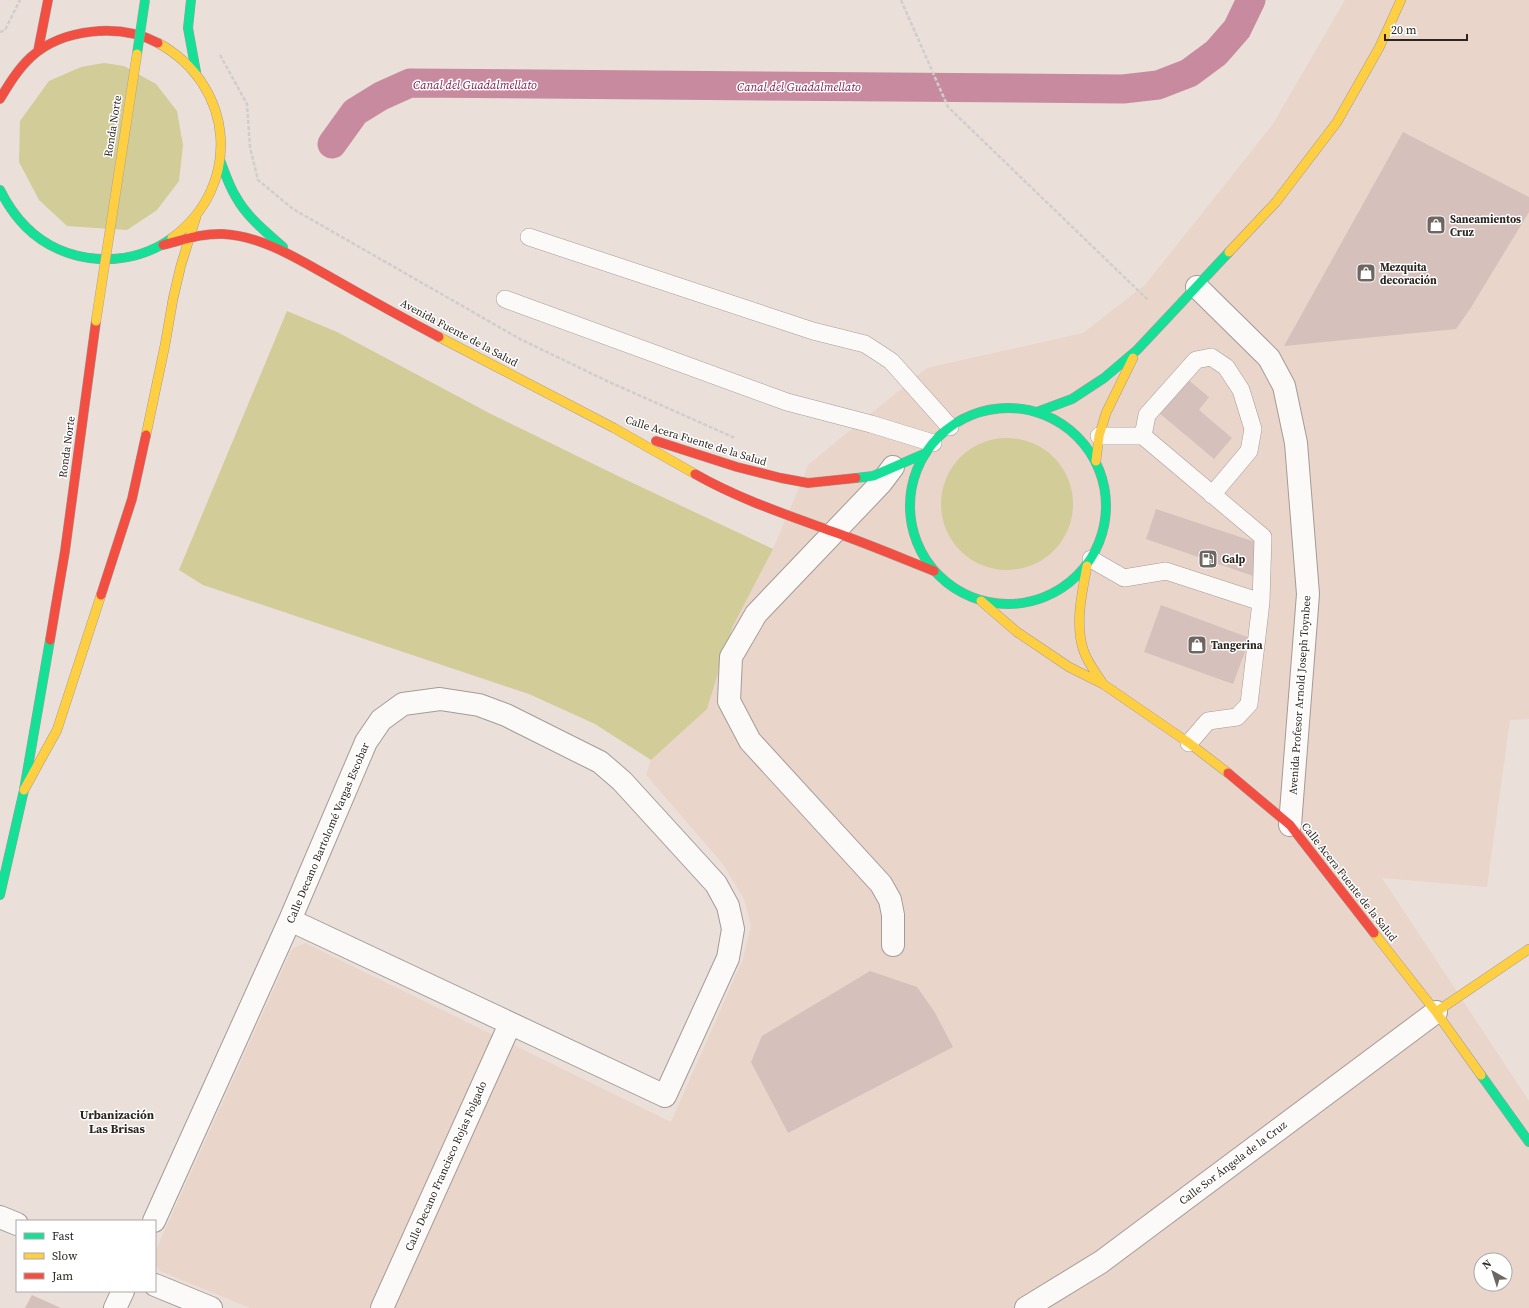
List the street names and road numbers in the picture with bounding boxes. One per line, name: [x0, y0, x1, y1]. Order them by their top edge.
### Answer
street label: Ronda Norte: [101, 94, 125, 158]
street label: Avenida Fuente de la Salud: [398, 296, 521, 371]
street label: Calle Acera Fuente de la Salud: [623, 412, 769, 470]
street label: Ronda Norte: [55, 415, 79, 479]
street label: Avenida Profesor Arnold Joseph Toynbee: [1286, 594, 1314, 795]
street label: Calle Decano Bartolomé Vargas Escobar: [283, 740, 373, 926]
street label: Calle Acera Fuente de la Salud: [1298, 819, 1401, 945]
street label: Calle Decano Francisco Rojas Folgado: [402, 1079, 490, 1253]
street label: Calle Sor Ángela de la Cruz: [1176, 1117, 1290, 1209]

